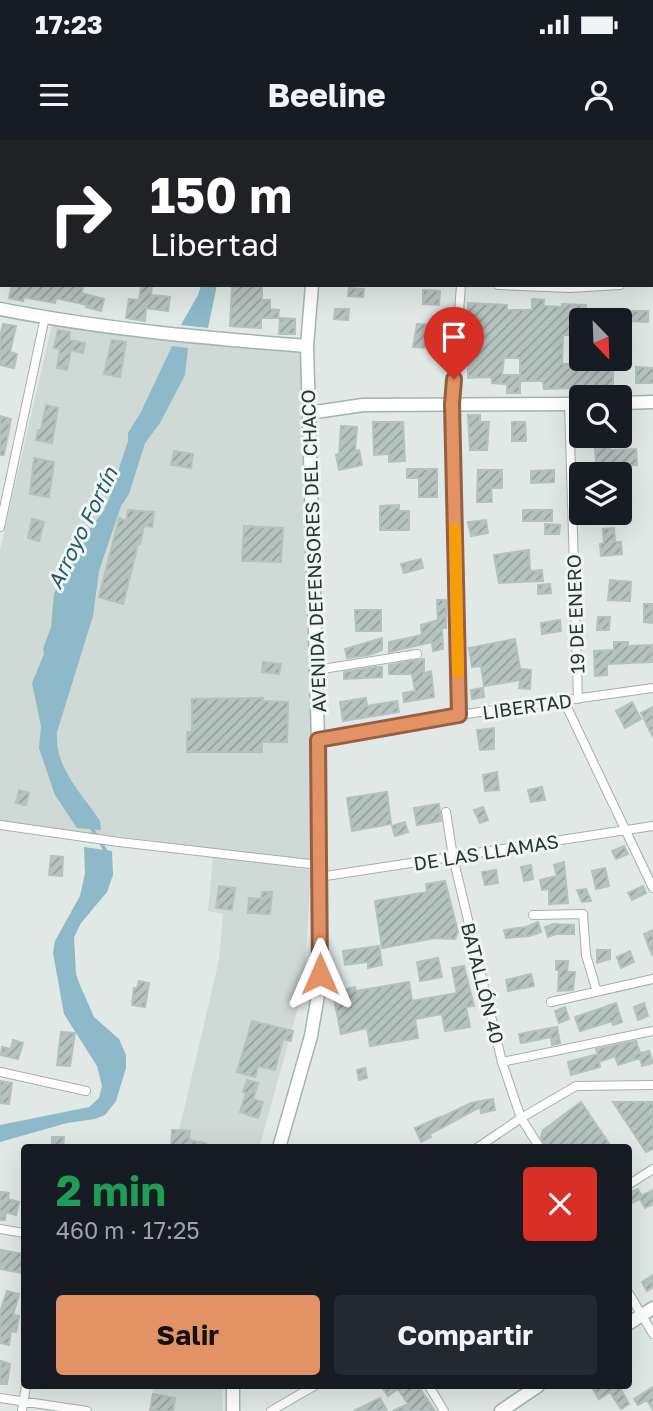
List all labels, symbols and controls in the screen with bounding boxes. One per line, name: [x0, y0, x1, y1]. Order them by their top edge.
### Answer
text: 17:23: [35, 9, 103, 40]
icon: menu: [35, 76, 73, 114]
text: Beeline: [267, 76, 386, 114]
icon: person: [580, 76, 618, 114]
text: 150 m: [150, 165, 292, 224]
icon: right: [35, 168, 126, 259]
text: Libertad: [150, 225, 279, 263]
pin: [424, 307, 484, 379]
north arrow: [569, 308, 632, 371]
map controls: [569, 308, 632, 525]
icon: arrive: [435, 318, 473, 356]
button: search: [569, 385, 632, 448]
street label: AVENIDA DEFENSORES DEL CHACO: [296, 389, 330, 713]
water label: Arroyo Fortín: [41, 462, 123, 593]
button: layers: [569, 462, 632, 525]
street label: 19 DE ENERO: [561, 554, 589, 674]
street label: LIBERTAD: [481, 688, 573, 724]
street label: DE LAS LLAMAS: [412, 829, 560, 875]
street label: BATALLÓN 40: [457, 920, 509, 1046]
position arrow: [283, 937, 357, 1011]
text: 2 min: [56, 1165, 166, 1215]
button: close: [523, 1167, 597, 1241]
text: 460 m · 17:25: [56, 1216, 200, 1244]
button: Salir: [56, 1295, 320, 1375]
button: Compartir: [334, 1295, 597, 1375]

